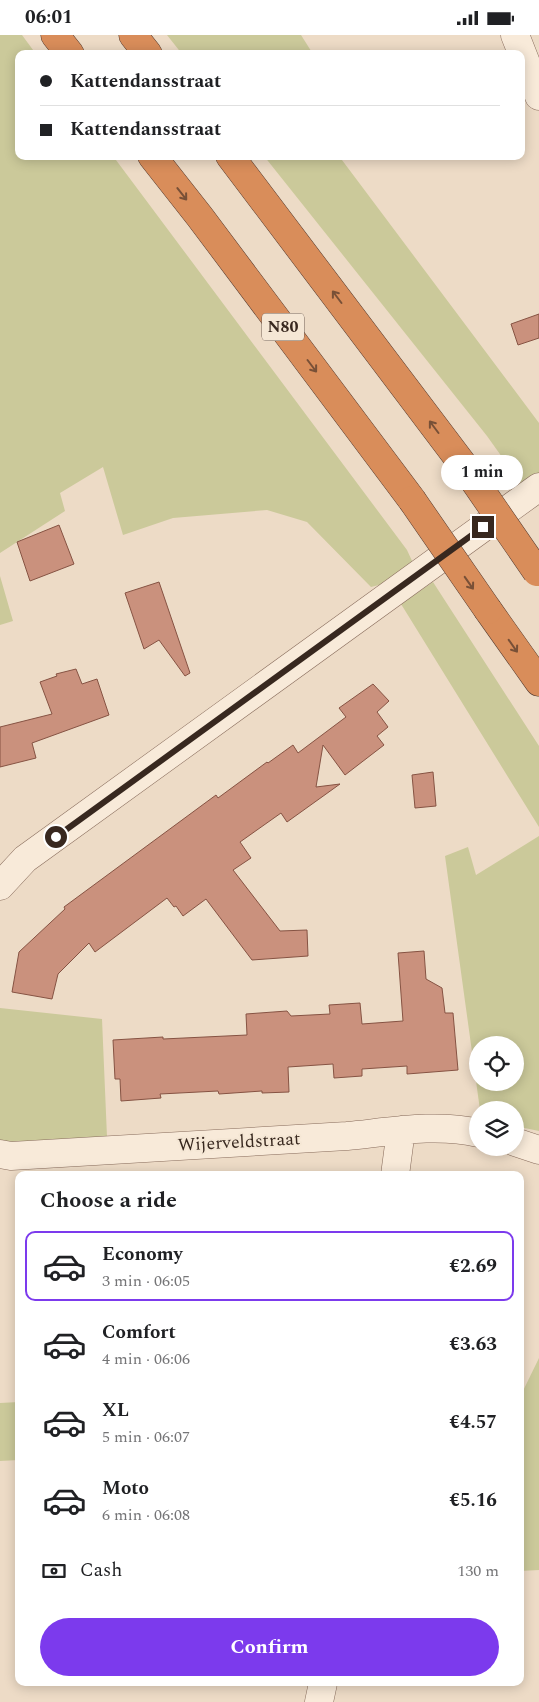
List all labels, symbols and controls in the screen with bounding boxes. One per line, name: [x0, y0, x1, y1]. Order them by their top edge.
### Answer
text: 06:01: [25, 3, 73, 32]
text: Kattendansstraat: [70, 67, 221, 96]
text: Kattendansstraat: [70, 115, 221, 144]
one-way arrow: [177, 188, 188, 201]
one-way arrow: [331, 291, 342, 304]
road number: N80: [262, 313, 304, 341]
one-way arrow: [306, 359, 317, 372]
one-way arrow: [429, 421, 440, 434]
callout: 1 min: [442, 455, 524, 489]
text: 1 min: [461, 460, 503, 484]
route end: [472, 516, 494, 538]
one-way arrow: [464, 576, 474, 590]
one-way arrow: [508, 639, 518, 653]
route start: [45, 826, 67, 848]
map controls: [469, 1036, 524, 1156]
button: locate: [469, 1036, 524, 1091]
button: layers: [469, 1101, 524, 1156]
street label: Wijerveldstraat: [177, 1125, 301, 1159]
text: Choose a ride: [40, 1184, 177, 1217]
text: Economy: [102, 1240, 183, 1269]
icon: car: [42, 1244, 87, 1289]
text: €2.69: [449, 1252, 497, 1281]
text: 3 min · 06:05: [102, 1269, 190, 1293]
text: Comfort: [102, 1318, 176, 1347]
icon: car: [42, 1322, 87, 1367]
text: €3.63: [449, 1330, 497, 1359]
text: 4 min · 06:06: [102, 1347, 190, 1371]
text: XL: [102, 1396, 129, 1425]
icon: car: [42, 1400, 87, 1445]
text: €4.57: [449, 1408, 497, 1437]
text: 5 min · 06:07: [102, 1425, 190, 1449]
text: Moto: [102, 1474, 149, 1503]
icon: car: [42, 1478, 87, 1523]
text: €5.16: [449, 1486, 497, 1515]
text: 6 min · 06:08: [102, 1503, 190, 1527]
text: Cash: [80, 1556, 122, 1585]
icon: cash: [40, 1557, 68, 1585]
text: 130 m: [457, 1559, 499, 1583]
button: Confirm: [40, 1618, 499, 1676]

